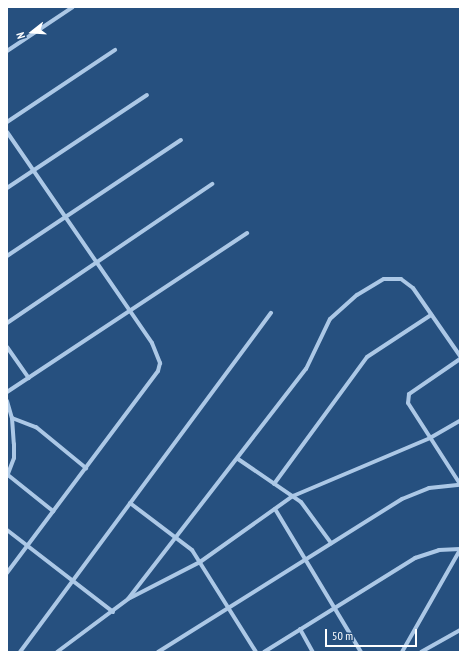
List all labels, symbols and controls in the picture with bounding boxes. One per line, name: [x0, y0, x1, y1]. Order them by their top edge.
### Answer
north arrow: [12, 12, 52, 52]
text: N: [13, 31, 28, 40]
scale bar: [327, 621, 419, 647]
text: 50 m: [332, 628, 353, 643]

